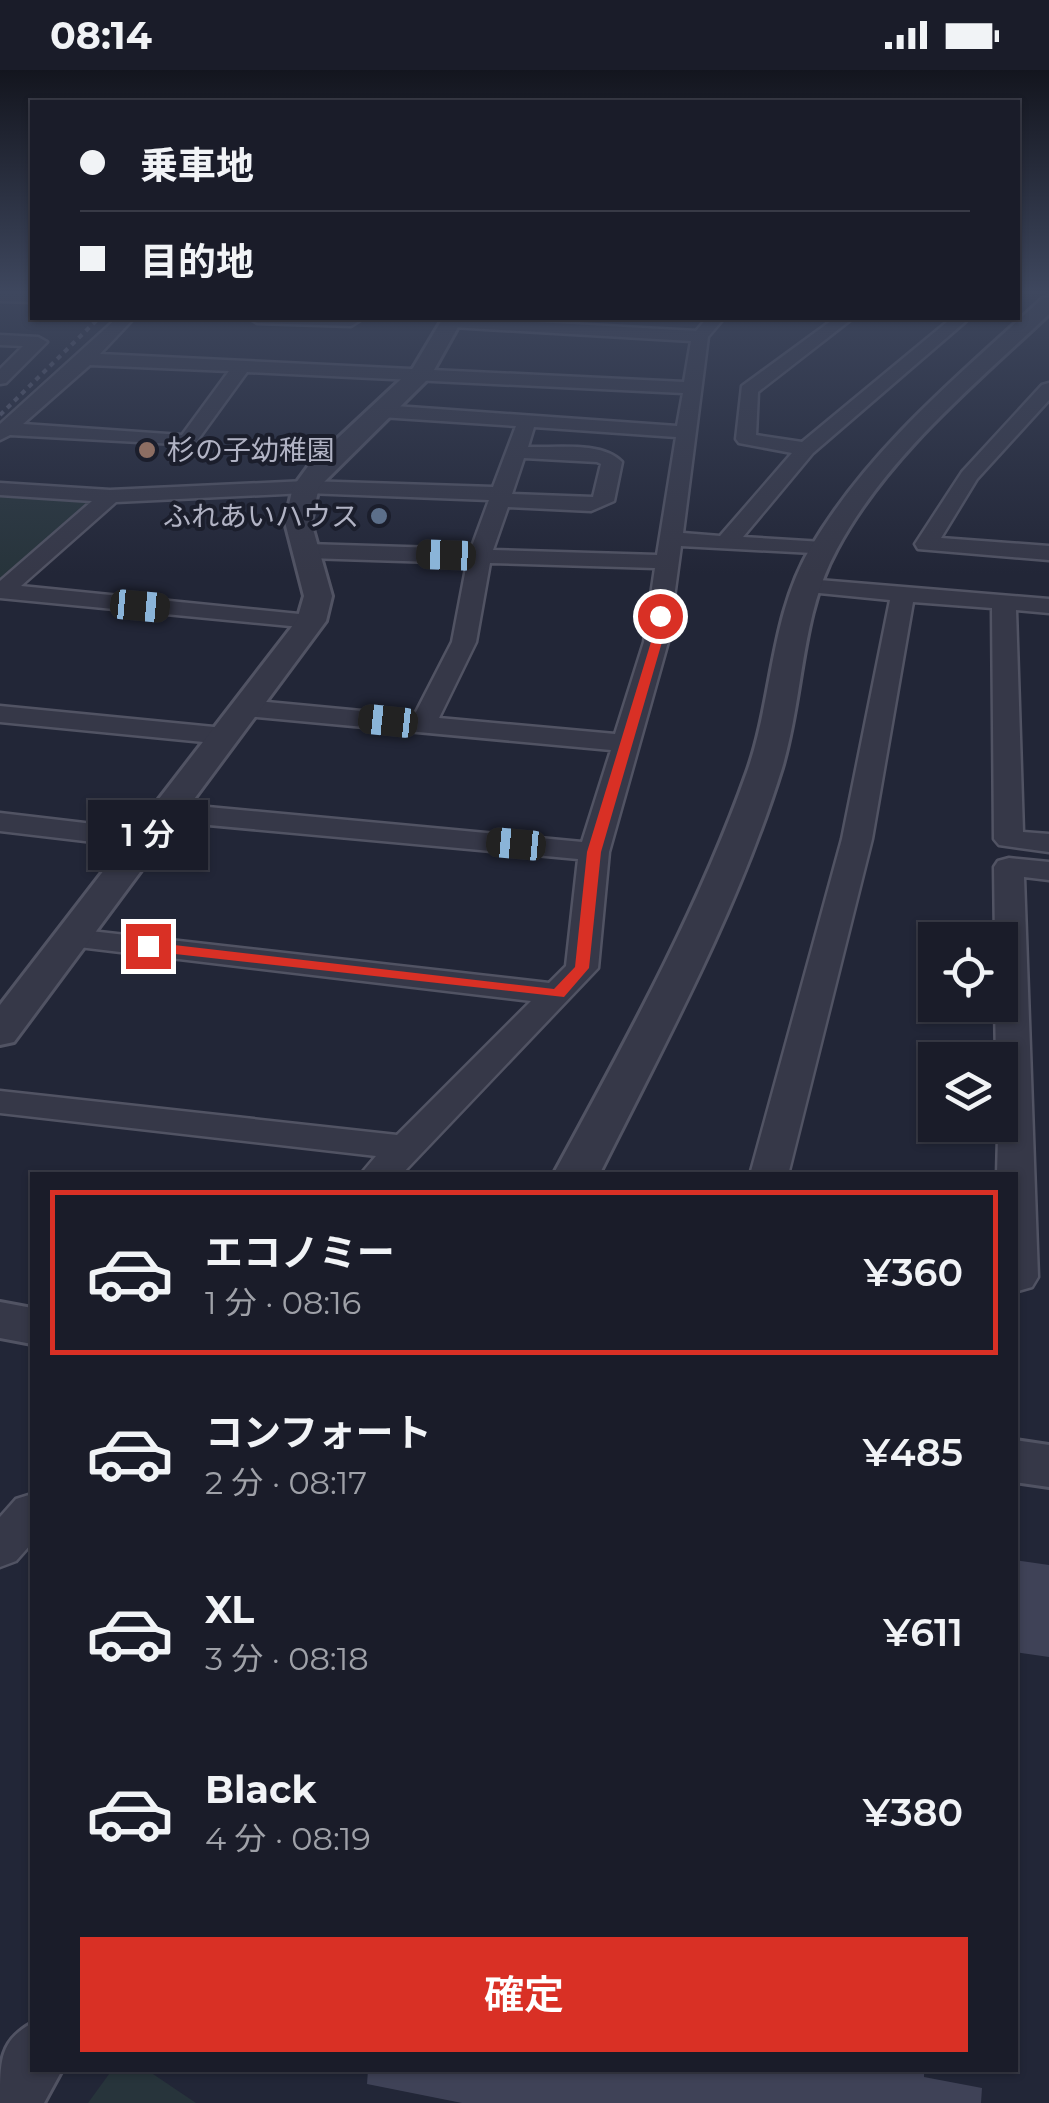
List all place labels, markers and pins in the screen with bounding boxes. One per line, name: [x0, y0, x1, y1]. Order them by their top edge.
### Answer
place label: 杉の子幼稚園: [167, 433, 335, 467]
marker: 杉の子幼稚園: [136, 439, 158, 461]
place label: ふれあいハウス: [163, 499, 359, 533]
marker: ふれあいハウス: [368, 505, 390, 527]

